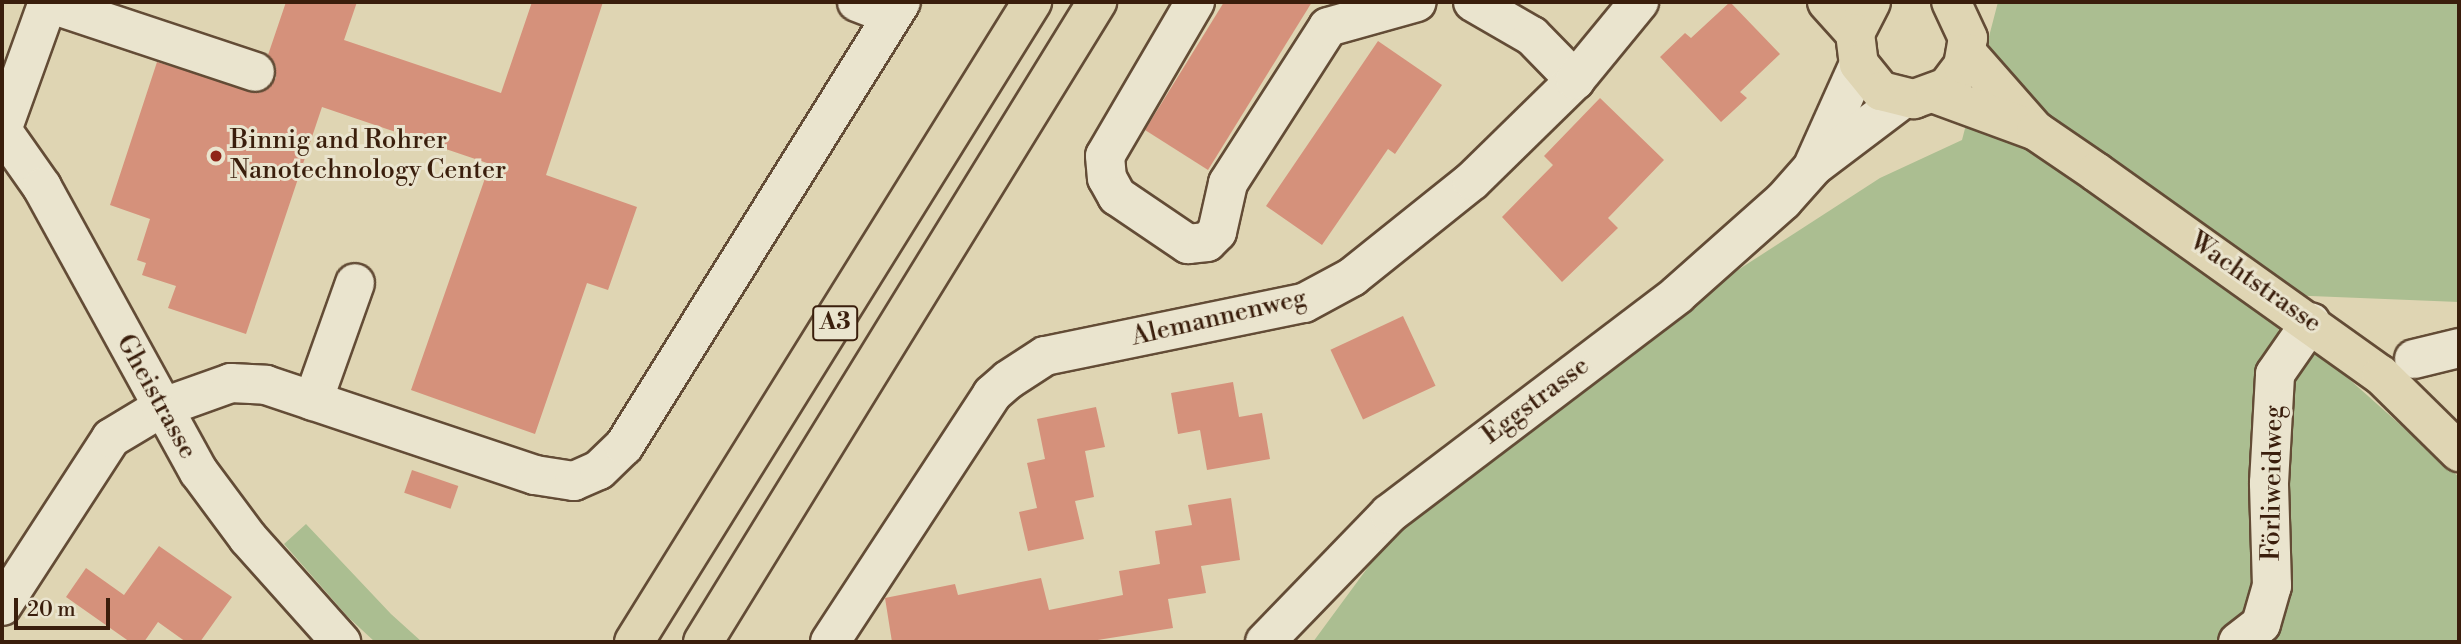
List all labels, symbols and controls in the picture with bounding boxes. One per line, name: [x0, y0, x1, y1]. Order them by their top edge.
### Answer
place label: Binnig and Rohrer Nanotechnology Center: [230, 125, 506, 186]
marker: Binnig and Rohrer Nanotechnology Center: [208, 148, 224, 164]
street label: Wachtstrasse: [2183, 226, 2327, 340]
street label: Alemannenweg: [1129, 283, 1309, 353]
road number: A3: [810, 302, 860, 344]
street label: Gheistrasse: [109, 329, 203, 465]
street label: Eggstrasse: [1476, 351, 1596, 451]
street label: Förliweidweg: [2256, 405, 2290, 561]
scale bar: [18, 584, 114, 628]
text: 20 m: [27, 597, 76, 623]

